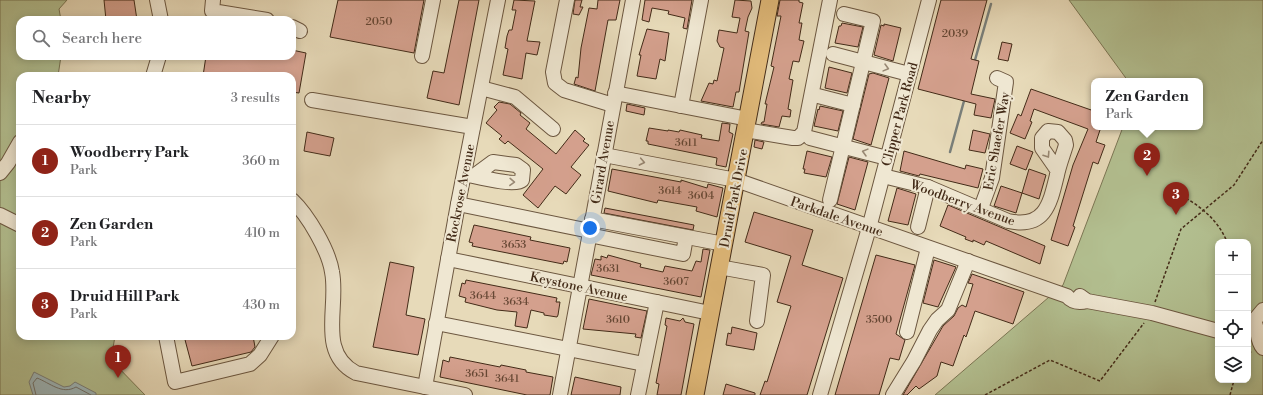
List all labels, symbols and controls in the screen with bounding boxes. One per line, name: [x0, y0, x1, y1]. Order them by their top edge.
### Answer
house number: 2050: [366, 15, 392, 29]
search box: [16, 16, 296, 60]
icon: search: [30, 27, 52, 49]
house number: 2039: [942, 27, 968, 41]
text: Search here: [62, 29, 142, 48]
street label: Clipper Park Road: [878, 60, 922, 168]
one-way arrow: [883, 63, 890, 72]
popup: [1091, 78, 1203, 130]
text: Nearby: [32, 87, 91, 109]
text: Zen Garden: [1105, 87, 1189, 106]
text: 3 results: [231, 90, 280, 106]
street label: Eric Shaefer Way: [980, 90, 1014, 192]
text: Park: [1105, 106, 1132, 122]
street label: Girard Avenue: [588, 119, 618, 205]
house number: 3611: [675, 136, 697, 150]
street label: Rockrose Avenue: [444, 142, 478, 244]
text: Woodberry Park: [70, 143, 189, 162]
pin: 2: [1134, 143, 1160, 176]
street label: Druid Park Drive: [717, 147, 752, 249]
one-way arrow: [862, 148, 869, 157]
one-way arrow: [1042, 151, 1049, 158]
text: 1: [42, 153, 48, 169]
text: 360 m: [242, 153, 280, 169]
one-way arrow: [639, 157, 645, 166]
text: Park: [70, 162, 97, 178]
street label: Woodberry Avenue: [907, 176, 1018, 230]
one-way arrow: [509, 178, 515, 186]
pin: 3: [1163, 182, 1189, 215]
house number: 3614: [658, 184, 682, 198]
house number: 3604: [688, 189, 715, 203]
street label: Parkdale Avenue: [788, 194, 886, 240]
text: Zen Garden: [70, 215, 153, 234]
your location: [580, 218, 600, 238]
text: 2: [41, 225, 49, 241]
text: 410 m: [244, 225, 280, 241]
text: Park: [70, 234, 97, 250]
house number: 3653: [502, 238, 526, 252]
map controls: [1215, 239, 1251, 383]
button: +: [1215, 239, 1251, 275]
house number: 3631: [596, 262, 620, 276]
street label: Keystone Avenue: [528, 269, 630, 305]
house number: 3607: [663, 275, 689, 289]
button: −: [1215, 275, 1251, 311]
text: Druid Hill Park: [70, 287, 180, 306]
house number: 3644: [470, 289, 497, 303]
house number: 3634: [503, 295, 529, 309]
text: 3: [41, 297, 49, 313]
text: 430 m: [242, 297, 280, 313]
text: Park: [70, 306, 97, 322]
button: locate: [1215, 311, 1251, 347]
house number: 3610: [606, 313, 630, 327]
house number: 3500: [866, 313, 892, 327]
pin: 1: [105, 345, 131, 378]
button: layers: [1215, 347, 1251, 383]
house number: 3651: [465, 367, 489, 381]
house number: 3641: [495, 372, 519, 386]

